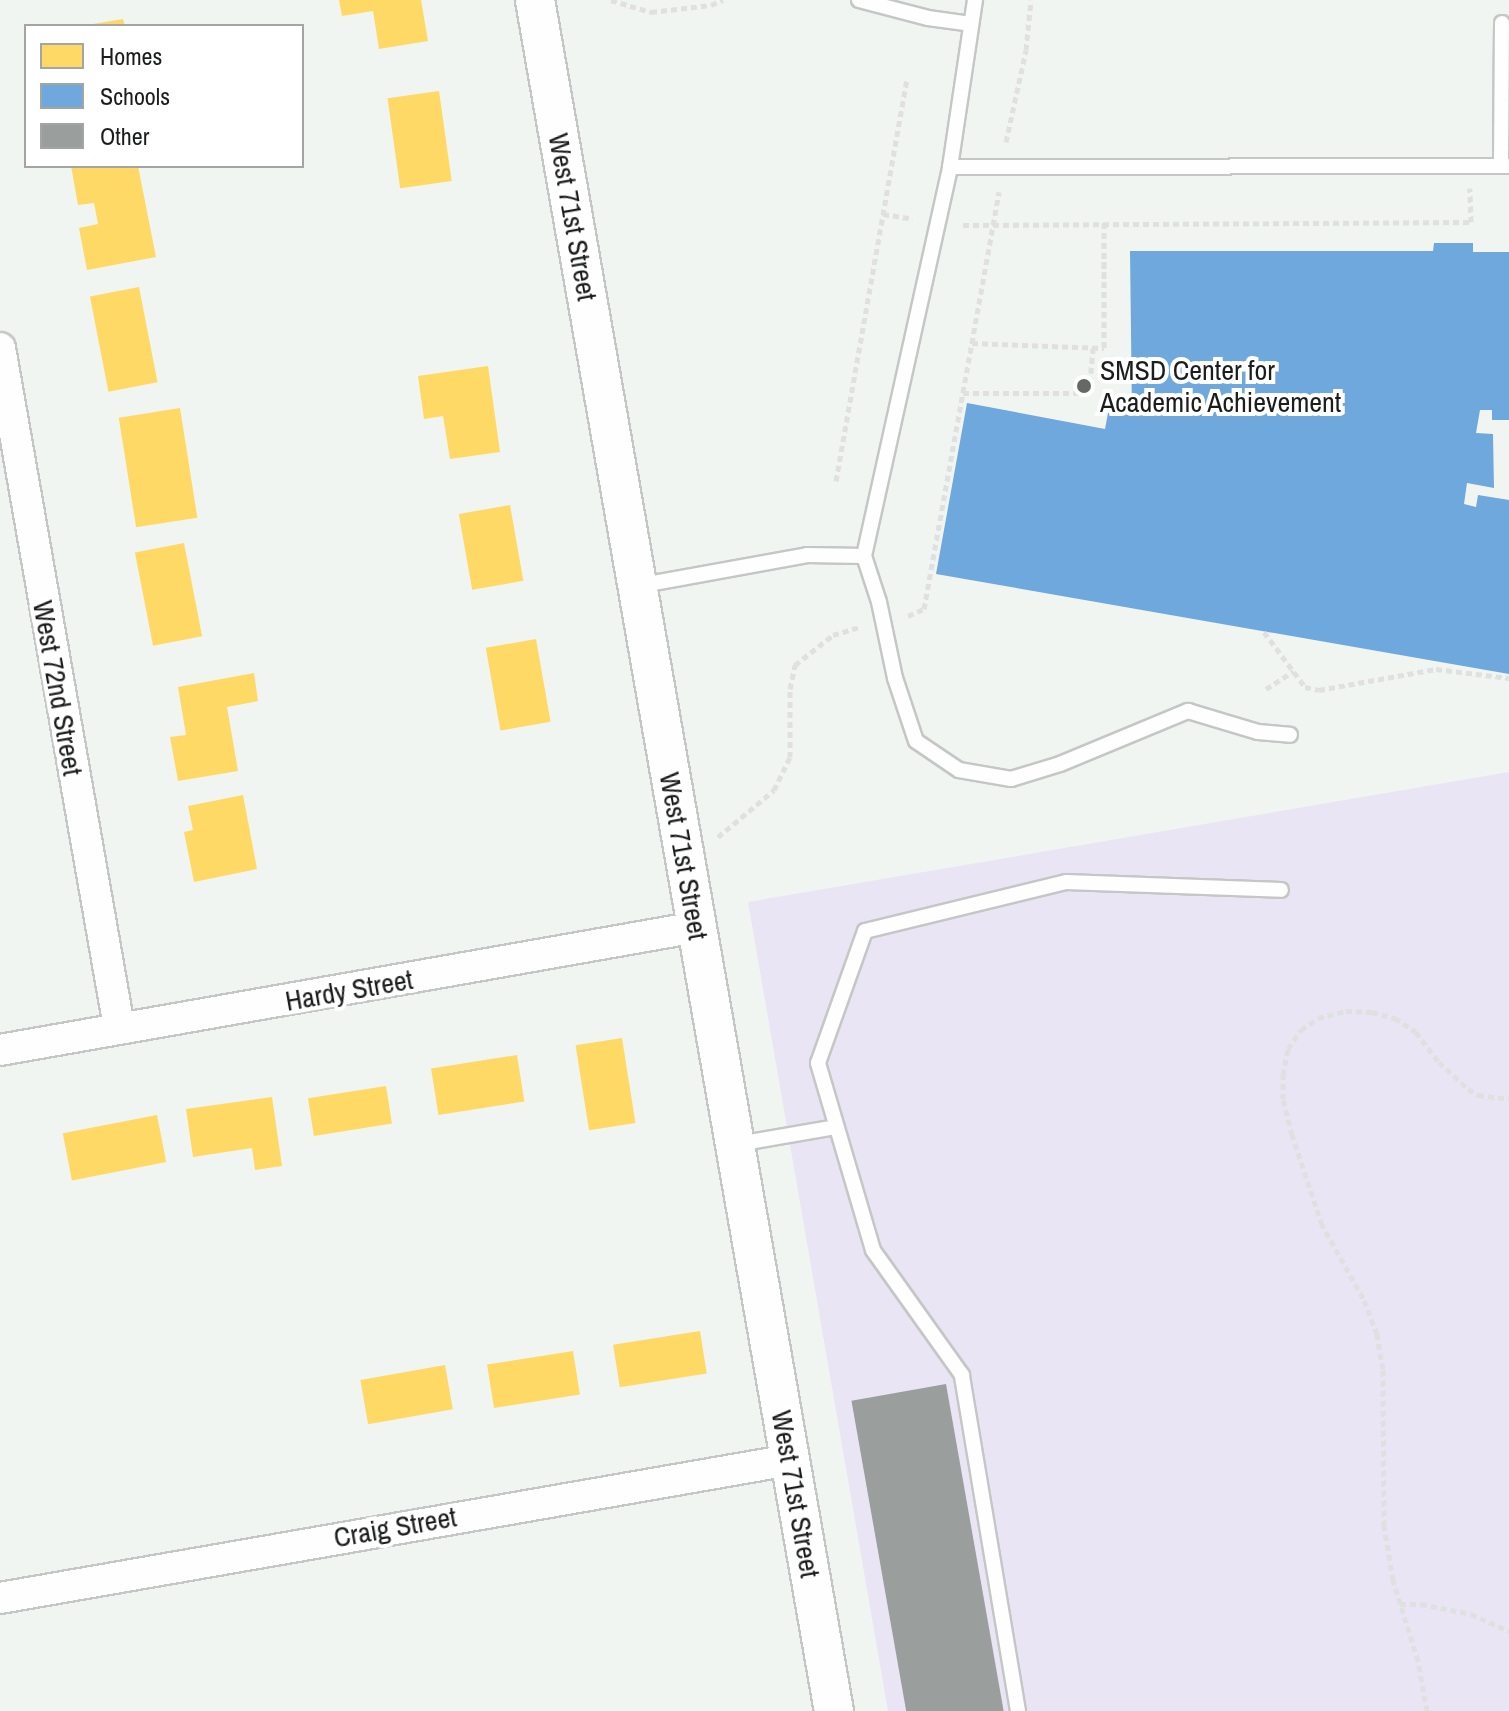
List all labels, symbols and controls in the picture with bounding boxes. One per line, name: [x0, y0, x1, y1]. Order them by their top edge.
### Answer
legend: [24, 24, 304, 168]
text: Homes: [100, 40, 162, 72]
text: Schools: [100, 80, 170, 112]
text: Other: [100, 120, 149, 152]
street label: West 71st Street: [542, 131, 604, 303]
place label: SMSD Center for Academic Achievement: [1100, 353, 1342, 419]
marker: SMSD Center for Academic Achievement: [1075, 377, 1093, 395]
street label: West 72nd Street: [26, 598, 90, 778]
street label: West 71st Street: [653, 770, 715, 942]
street label: Hardy Street: [283, 962, 415, 1018]
street label: West 71st Street: [765, 1408, 827, 1580]
street label: Craig Street: [331, 1500, 459, 1554]

